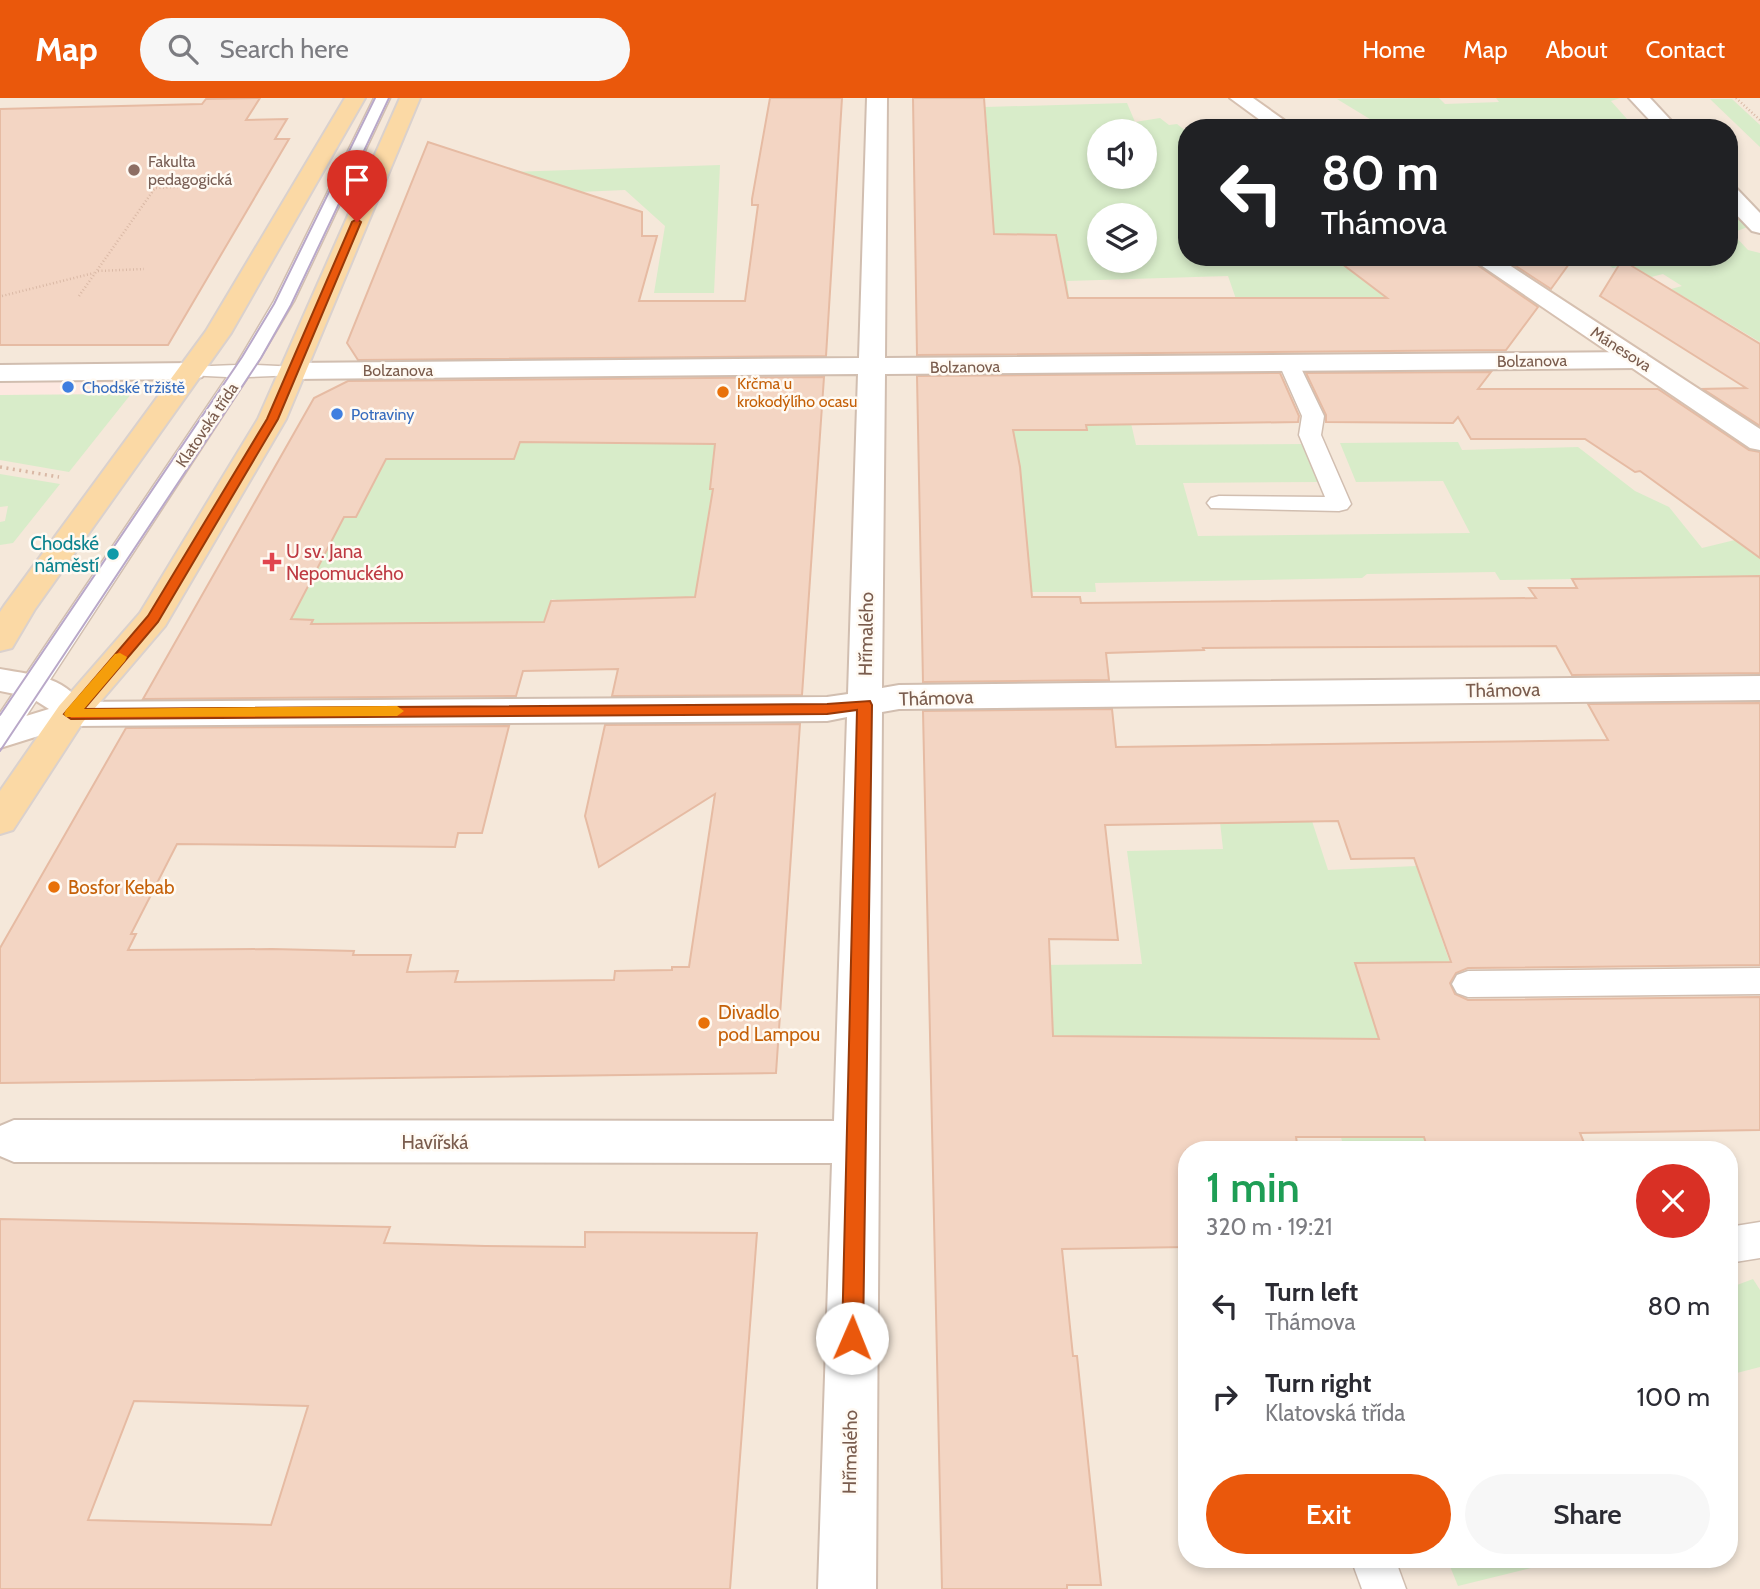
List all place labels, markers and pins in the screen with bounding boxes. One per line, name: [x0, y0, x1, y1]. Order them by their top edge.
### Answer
pin: [327, 150, 387, 222]
place label: Fakulta pedagogická: [148, 152, 232, 189]
marker: Fakulta pedagogická: [126, 162, 142, 178]
place label: Krčma u krokodýlího ocasu: [737, 374, 857, 411]
place label: Chodské tržiště: [82, 378, 185, 397]
marker: Chodské tržiště: [60, 379, 76, 395]
marker: Krčma u krokodýlího ocasu: [715, 384, 731, 400]
place label: Potraviny: [351, 405, 414, 424]
marker: Potraviny: [329, 406, 345, 422]
place label: Chodské náměstí: [30, 532, 99, 577]
place label: U sv. Jana Nepomuckého: [286, 540, 404, 585]
marker: Chodské náměstí: [105, 546, 121, 562]
marker: U sv. Jana Nepomuckého: [264, 554, 280, 570]
place label: Bosfor Kebab: [68, 876, 175, 899]
marker: Bosfor Kebab: [46, 879, 62, 895]
place label: Divadlo pod Lampou: [718, 1001, 820, 1046]
marker: Divadlo pod Lampou: [696, 1015, 712, 1031]

